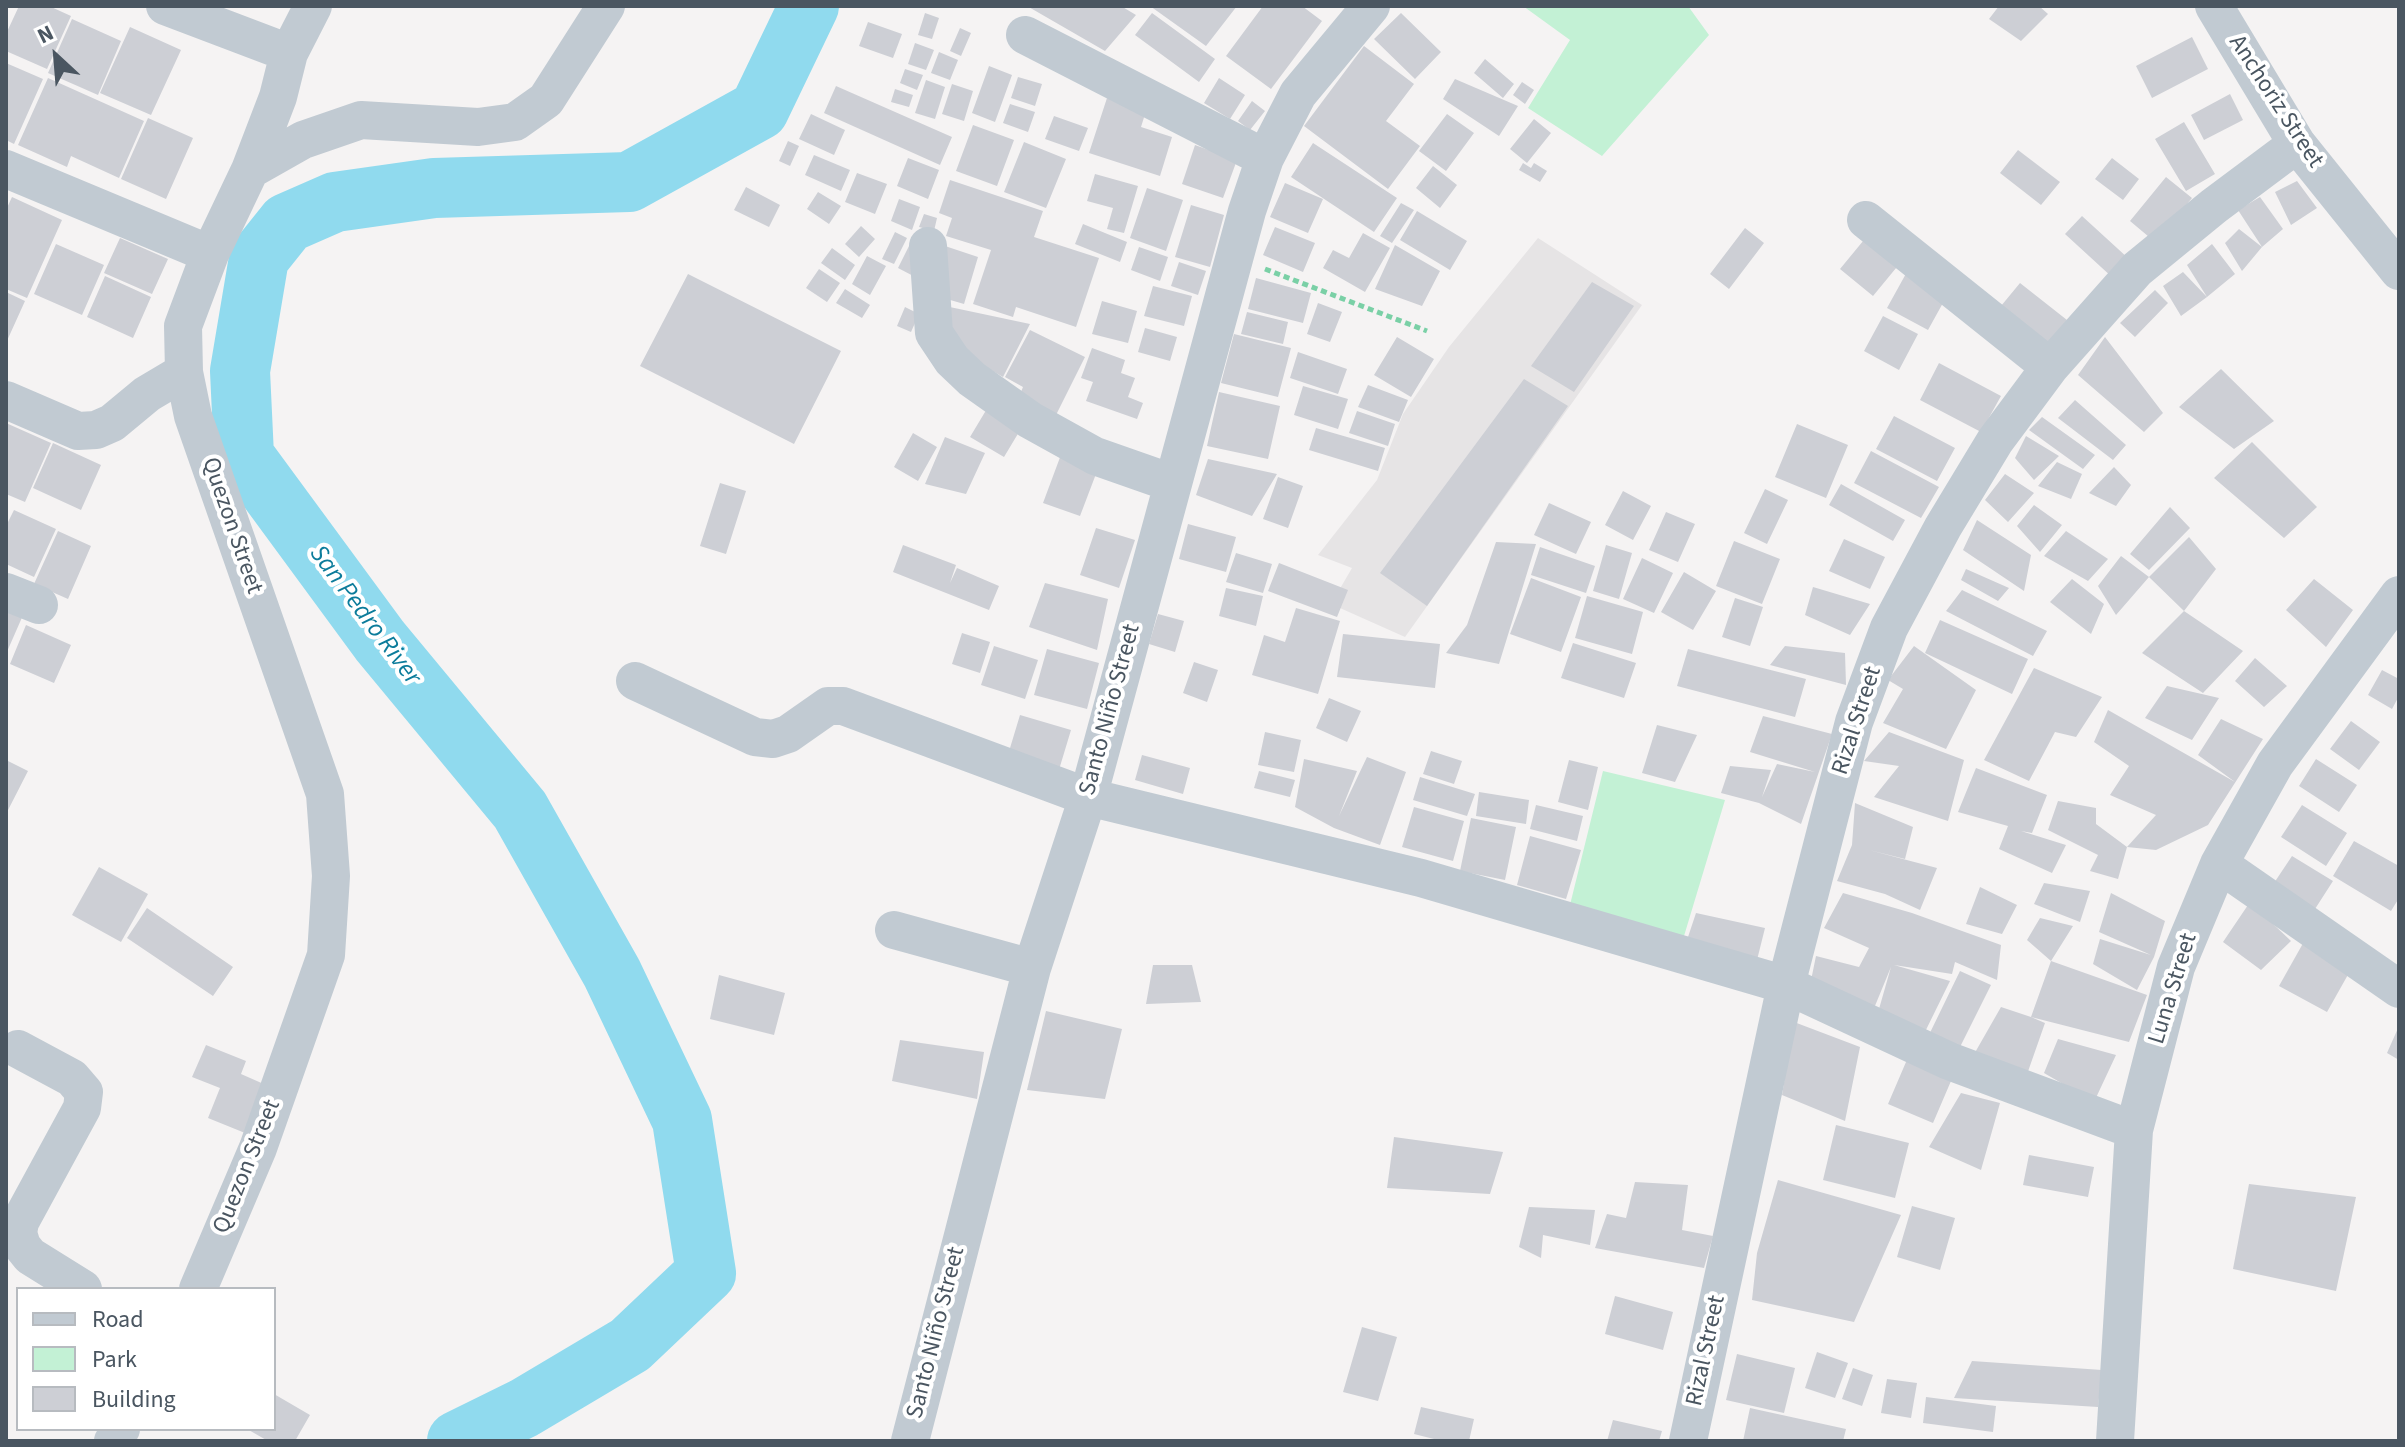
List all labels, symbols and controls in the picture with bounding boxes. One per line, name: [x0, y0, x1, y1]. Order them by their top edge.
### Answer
north arrow: [16, 16, 96, 96]
text: N: [32, 17, 59, 52]
street label: Anchoriz Street: [2221, 30, 2329, 174]
street label: Quezon Street: [194, 454, 268, 598]
water label: San Pedro River: [301, 540, 427, 692]
street label: Santo Niño Street: [1074, 621, 1148, 799]
street label: Rizal Street: [1827, 663, 1889, 779]
street label: Luna Street: [2143, 930, 2205, 1048]
street label: Quezon Street: [208, 1096, 288, 1238]
street label: Santo Niño Street: [902, 1244, 972, 1422]
legend: [16, 1287, 276, 1431]
street label: Rizal Street: [1681, 1293, 1733, 1409]
text: Road: [92, 1302, 144, 1337]
text: Park: [92, 1342, 137, 1377]
text: Building: [92, 1382, 176, 1417]

